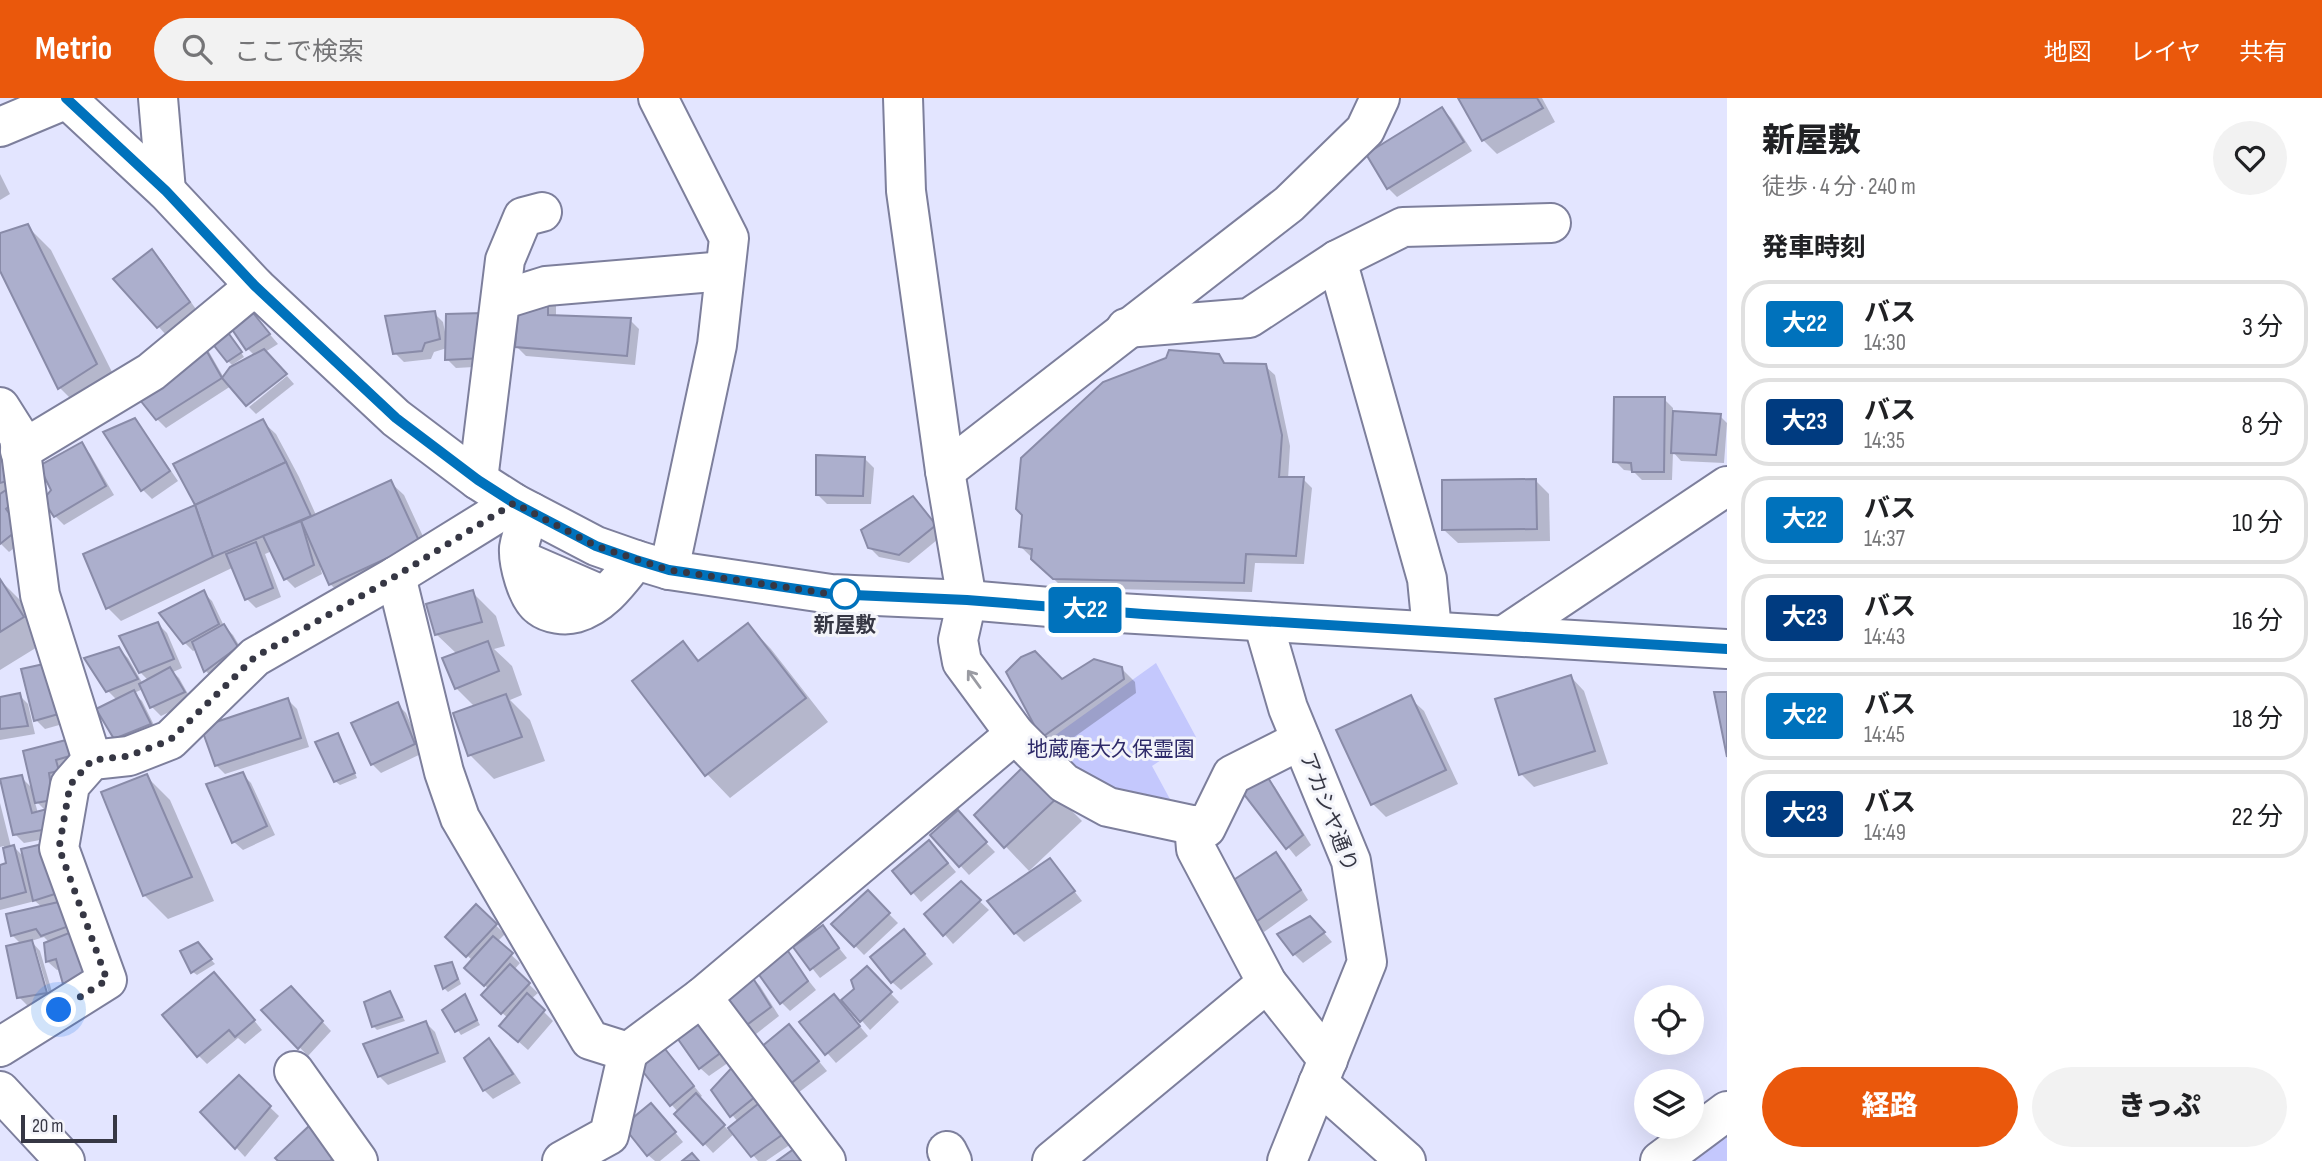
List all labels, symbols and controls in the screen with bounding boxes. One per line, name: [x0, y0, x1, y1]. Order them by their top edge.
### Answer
search box: [154, 18, 644, 81]
text: Metrio: [35, 29, 112, 69]
icon: search: [178, 30, 216, 68]
text: ここで検索: [234, 37, 364, 68]
text: 地図: [2044, 38, 2092, 67]
text: レイヤ: [2130, 38, 2201, 67]
text: 共有: [2239, 38, 2287, 67]
text: 新屋敷: [1762, 121, 1861, 161]
button: heart: [2213, 121, 2287, 195]
text: 徒歩 · 4 分 · 240 m: [1762, 173, 1916, 201]
text: 発車時刻: [1762, 233, 1866, 264]
text: バス: [1864, 298, 1916, 329]
text: 大22: [1782, 309, 1827, 338]
text: 3 分: [2242, 312, 2283, 343]
text: 14:30: [1864, 329, 1906, 357]
text: バス: [1864, 396, 1916, 427]
text: 大23: [1782, 407, 1827, 436]
text: 8 分: [2241, 410, 2283, 441]
text: 14:35: [1864, 427, 1905, 455]
text: バス: [1864, 494, 1916, 525]
text: 大22: [1782, 505, 1827, 534]
text: 10 分: [2232, 508, 2283, 539]
text: 14:37: [1864, 525, 1905, 553]
marker: 新屋敷: [830, 579, 860, 609]
line badge: 大22: [1045, 587, 1125, 633]
text: バス: [1864, 592, 1916, 623]
text: 大22: [1062, 595, 1108, 624]
text: 大23: [1782, 603, 1827, 632]
text: 16 分: [2232, 606, 2283, 637]
place label: 新屋敷: [814, 613, 877, 638]
text: 14:43: [1864, 623, 1905, 651]
one-way arrow: [967, 670, 981, 689]
text: バス: [1864, 690, 1916, 721]
text: 大22: [1782, 701, 1827, 730]
text: 18 分: [2232, 704, 2283, 735]
text: 14:45: [1864, 721, 1905, 749]
park label: 地蔵庵大久保霊園: [1027, 737, 1195, 762]
street label: アカシヤ通り: [1294, 749, 1363, 875]
text: バス: [1864, 788, 1916, 819]
text: 大23: [1782, 799, 1827, 828]
text: 22 分: [2231, 802, 2283, 833]
text: 14:49: [1864, 819, 1906, 847]
map controls: [1634, 985, 1704, 1139]
button: locate: [1634, 985, 1704, 1055]
your location: [41, 992, 76, 1027]
button: 経路: [1762, 1067, 2018, 1147]
button: きっぷ: [2032, 1067, 2287, 1147]
button: layers: [1634, 1069, 1704, 1139]
scale bar: [21, 1112, 117, 1144]
text: 20 m: [32, 1115, 64, 1138]

